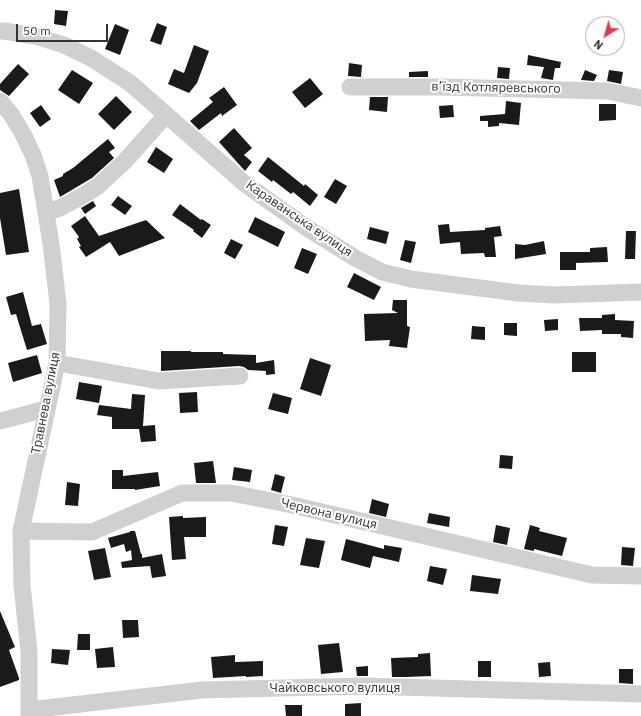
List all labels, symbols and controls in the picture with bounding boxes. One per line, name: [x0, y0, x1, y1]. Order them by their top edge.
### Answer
scale bar: [18, 16, 110, 42]
north arrow: [585, 16, 625, 56]
text: 50 m: [23, 23, 51, 38]
text: N: [591, 37, 606, 53]
street label: в’їзд Котляревського: [431, 79, 561, 97]
street label: Караванська вулиця: [243, 178, 355, 260]
street label: Травнева вулиця: [28, 351, 64, 455]
street label: Червона вулиця: [279, 495, 379, 533]
street label: Чайковського вулиця: [270, 680, 400, 696]

